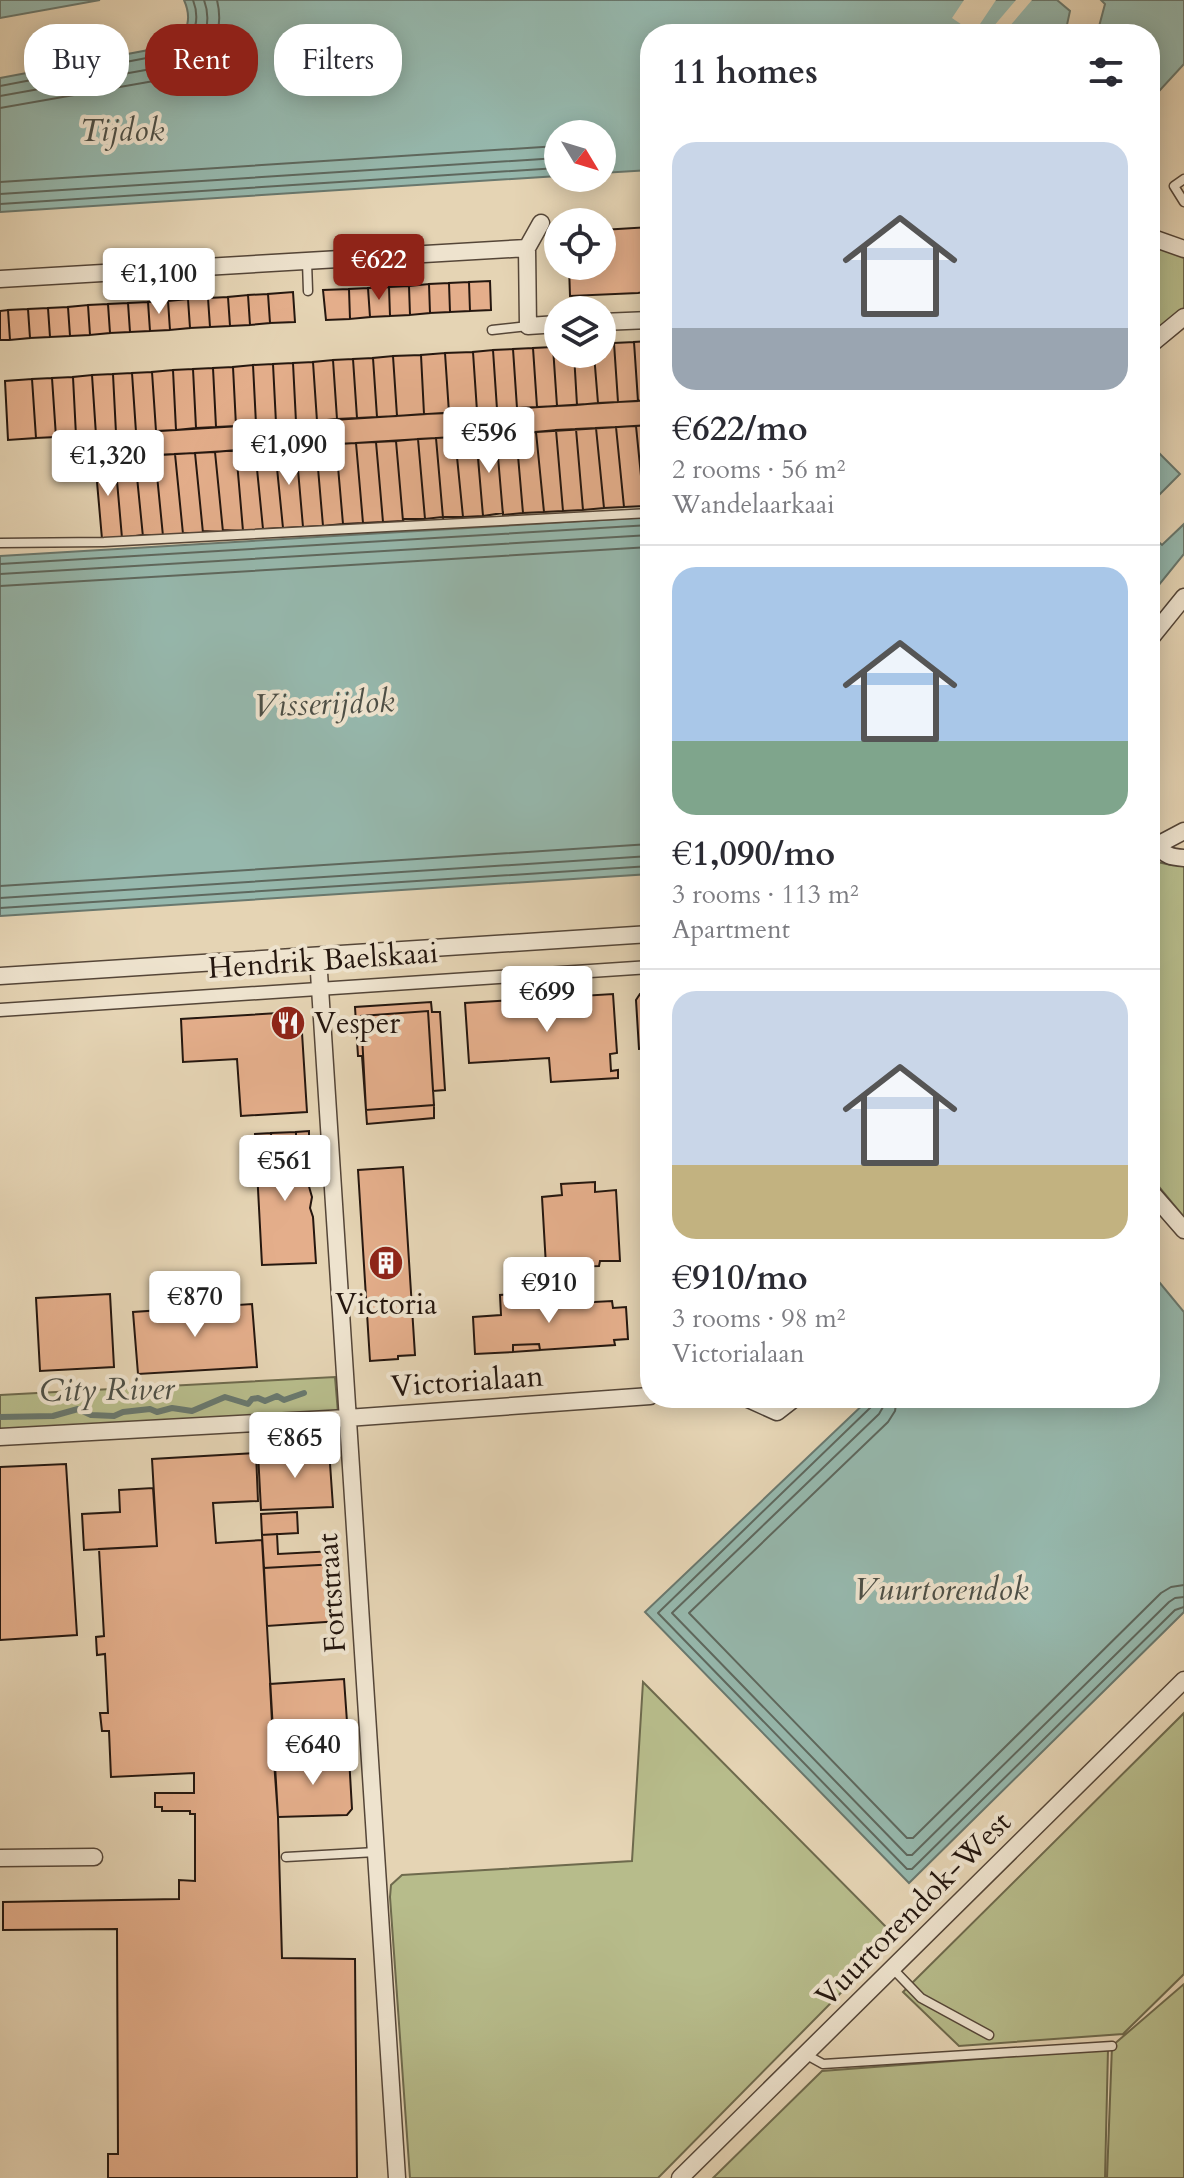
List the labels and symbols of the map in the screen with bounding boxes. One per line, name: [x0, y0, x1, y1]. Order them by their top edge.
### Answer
water label: Tijdok: [80, 109, 164, 153]
north arrow: [544, 120, 616, 192]
pin: €622: [332, 234, 426, 302]
pin: €1,100: [94, 248, 224, 316]
pin: €596: [442, 407, 536, 475]
pin: €1,090: [224, 419, 354, 487]
pin: €1,320: [43, 430, 173, 498]
water label: Visserijdok: [253, 680, 395, 728]
street label: Hendrik Baelskaai: [207, 932, 439, 989]
pin: €699: [500, 966, 594, 1034]
place label: Vesper: [314, 1003, 400, 1044]
restaurant icon: Vesper: [269, 1004, 307, 1042]
pin: €561: [238, 1135, 332, 1203]
building icon: Victoria: [367, 1244, 405, 1282]
pin: €910: [502, 1257, 596, 1325]
pin: €870: [148, 1271, 242, 1339]
place label: Victoria: [335, 1284, 437, 1325]
street label: Victorialaan: [389, 1356, 545, 1407]
water label: City River: [39, 1367, 177, 1413]
pin: €865: [248, 1412, 342, 1480]
street label: Fortstraat: [307, 1531, 356, 1654]
water label: Vuurtorendok: [853, 1568, 1029, 1612]
pin: €640: [266, 1719, 360, 1787]
street label: Vuurtorendok-West: [807, 1802, 1021, 2016]

